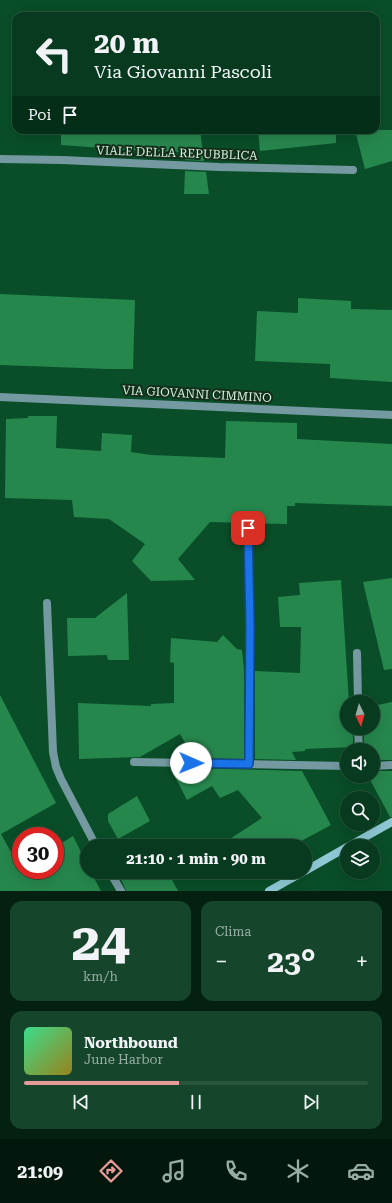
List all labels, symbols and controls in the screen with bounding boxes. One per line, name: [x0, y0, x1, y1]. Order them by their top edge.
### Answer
text: 20 m: [94, 27, 159, 60]
icon: left: [28, 28, 80, 80]
text: Via Giovanni Pascoli: [94, 61, 272, 82]
icon: arrive: [59, 104, 81, 126]
text: Poi: [28, 106, 51, 124]
street label: VIALE DELLA REPUBBLICA: [96, 143, 258, 163]
street label: VIA GIOVANNI CIMMINO: [122, 383, 272, 405]
pin: [231, 511, 265, 545]
icon: arrive: [237, 517, 259, 539]
north arrow: [340, 695, 380, 735]
map controls: [340, 695, 380, 879]
position arrow: [170, 742, 212, 784]
button: sound: [340, 743, 380, 783]
button: search: [340, 791, 380, 831]
speed limit sign: 30: [12, 827, 64, 879]
button: layers: [340, 839, 380, 879]
text: 21:10 · 1 min · 90 m: [126, 850, 266, 868]
text: 24: [71, 912, 130, 973]
text: Clima: [215, 924, 251, 939]
text: 23°: [267, 944, 316, 979]
text: −: [215, 949, 227, 974]
text: +: [356, 949, 368, 974]
text: km/h: [83, 969, 118, 984]
text: Northbound: [84, 1034, 178, 1052]
text: June Harbor: [84, 1052, 163, 1067]
icon: previous: [70, 1091, 92, 1113]
icon: pause: [185, 1091, 207, 1113]
icon: next: [300, 1091, 322, 1113]
icon: directions: [97, 1157, 125, 1185]
icon: music: [160, 1157, 188, 1185]
icon: phone: [222, 1157, 250, 1185]
icon: climate: [284, 1157, 312, 1185]
icon: car: [347, 1157, 375, 1185]
text: 21:09: [17, 1161, 63, 1182]

